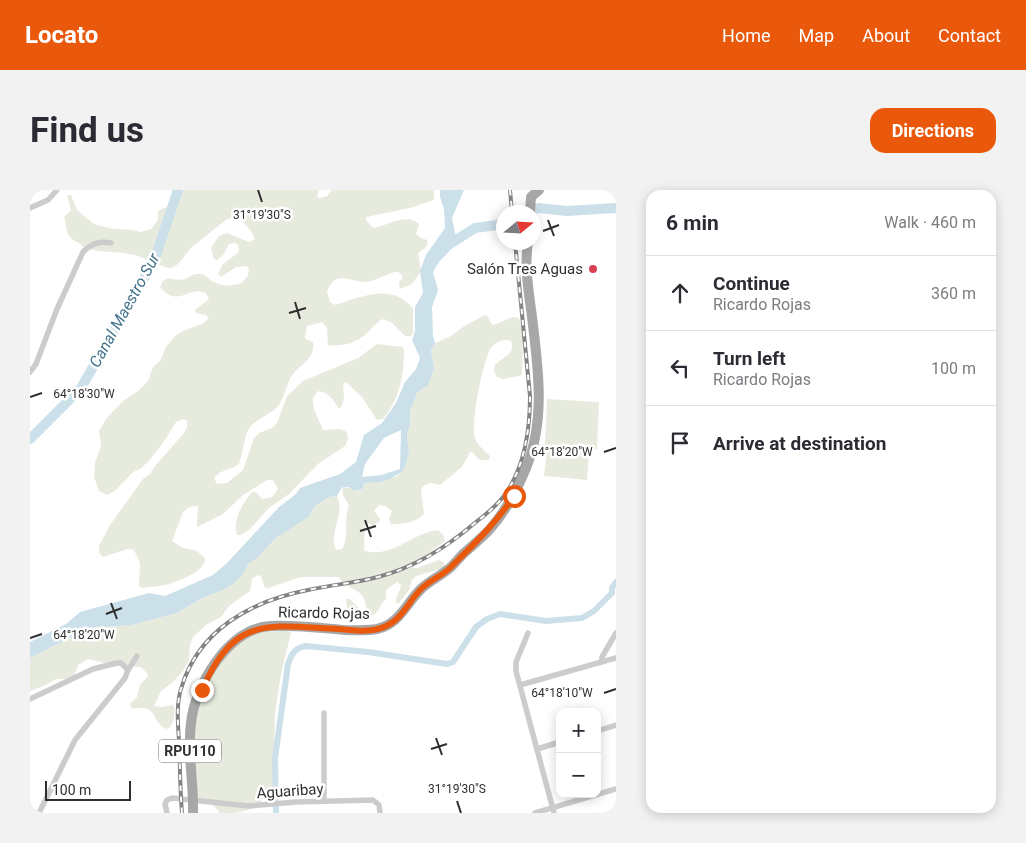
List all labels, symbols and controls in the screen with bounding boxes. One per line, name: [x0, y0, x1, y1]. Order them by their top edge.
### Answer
text: Locato: [25, 21, 98, 49]
text: Home: [722, 25, 771, 46]
text: Map: [799, 25, 834, 46]
text: About: [862, 25, 910, 46]
text: Contact: [938, 25, 1001, 46]
button: Directions: [870, 108, 996, 153]
text: Find us: [30, 110, 144, 151]
north arrow: [496, 205, 541, 250]
text: 31°19'30"S: [233, 208, 291, 222]
text: 6 min: [666, 211, 719, 235]
text: Walk · 460 m: [884, 213, 976, 232]
water label: Canal Maestro Sur: [85, 249, 164, 371]
place label: Salón Tres Aguas: [467, 260, 583, 278]
marker: Salón Tres Aguas: [587, 263, 599, 275]
text: Continue: [713, 272, 790, 295]
icon: ahead: [666, 279, 694, 307]
text: 360 m: [931, 284, 976, 303]
text: Ricardo Rojas: [713, 295, 811, 314]
text: Turn left: [713, 347, 786, 370]
icon: left: [666, 354, 694, 382]
text: 100 m: [931, 359, 976, 378]
text: Ricardo Rojas: [713, 370, 811, 389]
text: 64°18'30"W: [53, 387, 115, 401]
icon: arrive: [666, 429, 694, 457]
text: Arrive at destination: [713, 432, 886, 455]
text: 64°18'20"W: [531, 445, 593, 459]
route start: [503, 485, 526, 508]
street label: Ricardo Rojas: [278, 603, 370, 623]
text: 64°18'20"W: [53, 628, 115, 642]
route end: [191, 679, 214, 702]
text: 64°18'10"W: [531, 686, 593, 700]
map controls: [556, 708, 601, 798]
button: +: [556, 708, 601, 753]
road number: RPU110: [159, 740, 221, 762]
button: −: [556, 753, 601, 798]
scale bar: [45, 778, 131, 801]
street label: Aguaribay: [256, 780, 324, 802]
text: 100 m: [52, 782, 91, 798]
text: 31°19'30"S: [428, 782, 486, 796]

